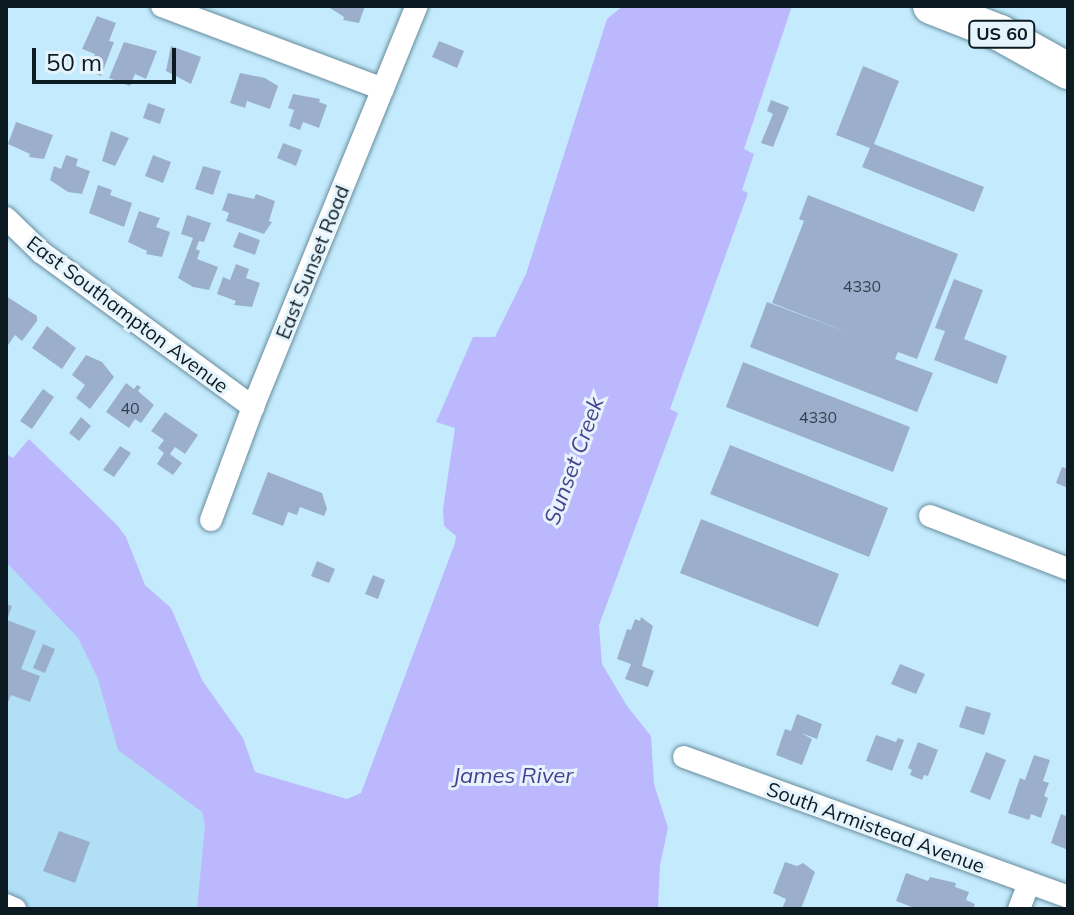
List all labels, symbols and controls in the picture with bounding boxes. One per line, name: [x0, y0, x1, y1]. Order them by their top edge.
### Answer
road number: US 60: [968, 20, 1036, 48]
scale bar: [36, 32, 180, 82]
text: 50 m: [46, 47, 102, 77]
street label: East Sunset Road: [270, 182, 354, 342]
street label: East Southampton Avenue: [22, 230, 234, 398]
house number: 4330: [843, 276, 881, 296]
water label: Sunset Creek: [539, 394, 609, 528]
house number: 40: [120, 398, 140, 418]
house number: 4330: [799, 407, 837, 427]
water label: James River: [453, 763, 573, 789]
street label: South Armistead Avenue: [764, 776, 988, 878]

